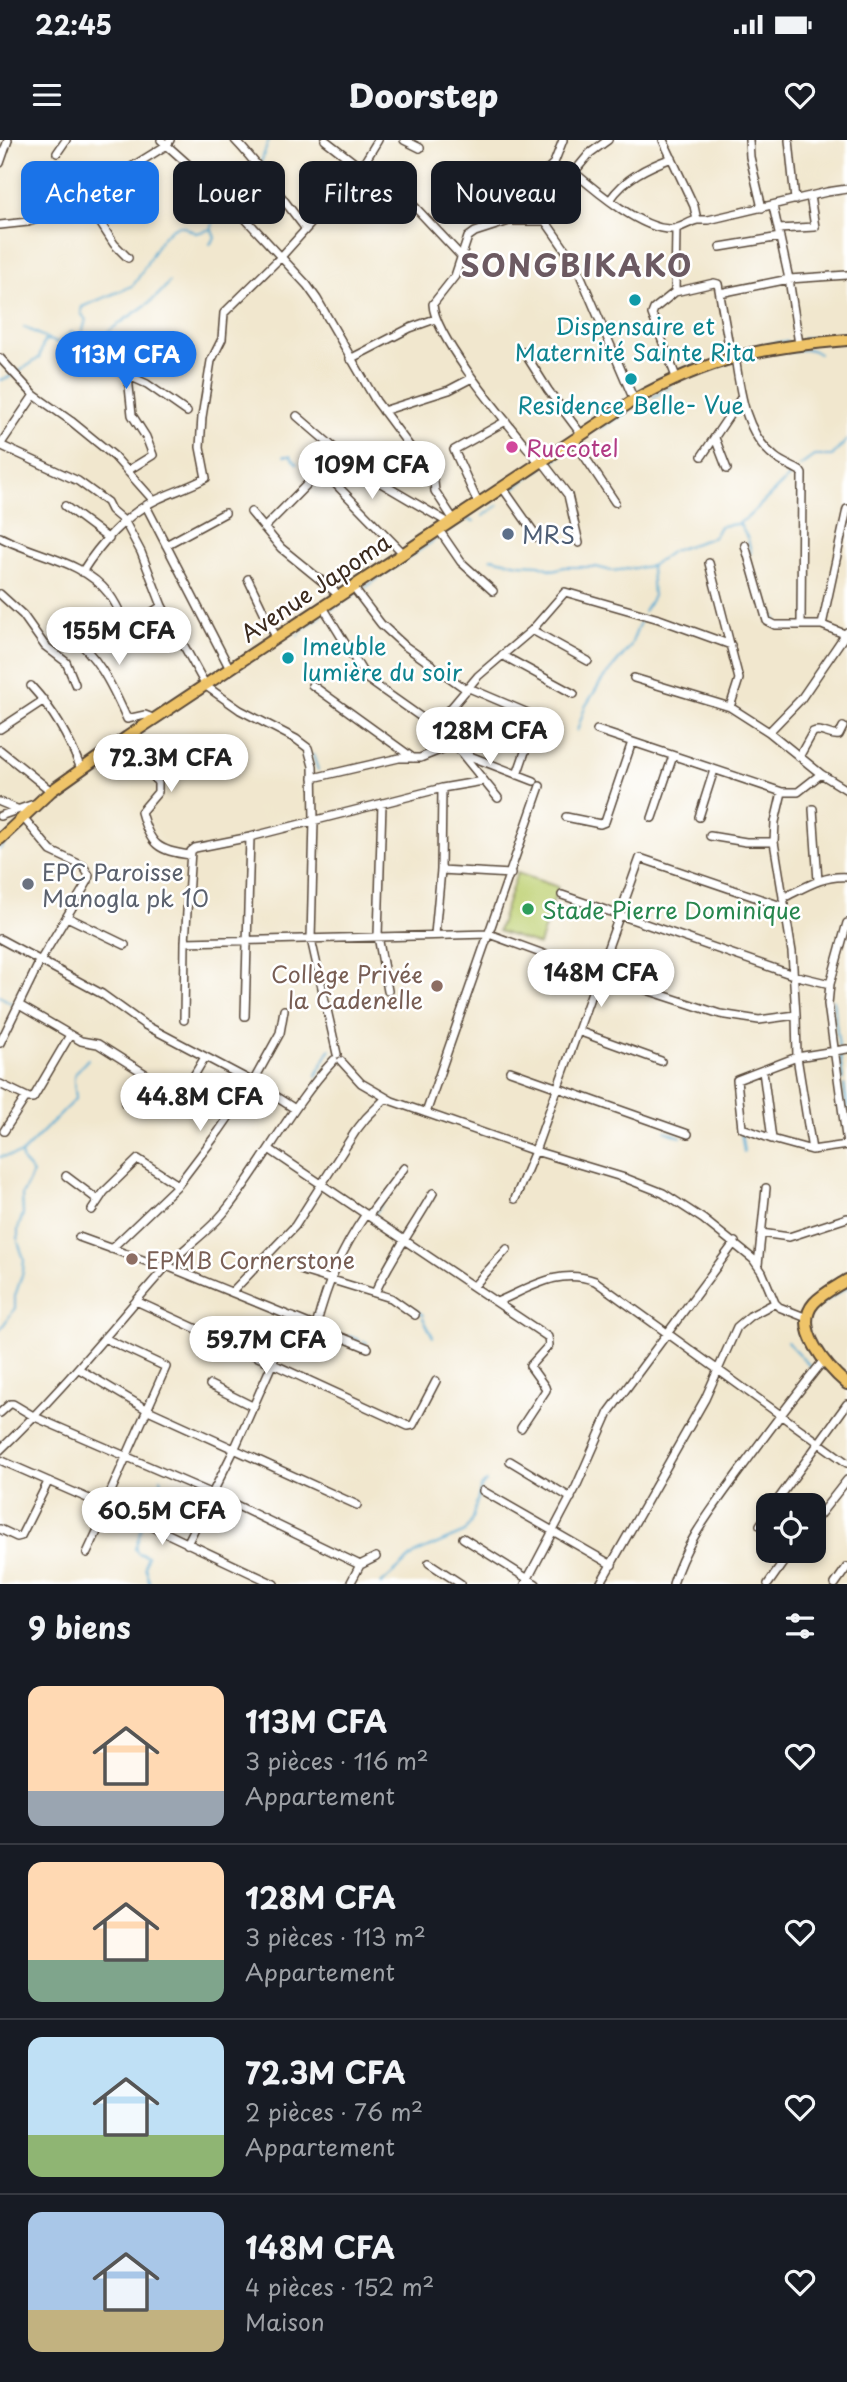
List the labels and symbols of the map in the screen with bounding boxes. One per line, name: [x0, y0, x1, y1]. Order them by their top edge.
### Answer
district label: SONGBIKAKO: [461, 242, 693, 287]
marker: Dispensaire et Maternité Sainte Rita: [627, 292, 643, 308]
place label: Dispensaire et Maternité Sainte Rita: [515, 308, 755, 369]
pin: 113M CFA: [54, 331, 198, 391]
marker: Residence Belle- Vue: [623, 371, 639, 387]
place label: Residence Belle- Vue: [517, 387, 745, 422]
place label: Ruccotel: [526, 430, 618, 465]
marker: Ruccotel: [504, 439, 520, 455]
pin: 109M CFA: [300, 442, 444, 501]
place label: MRS: [522, 517, 575, 552]
street label: Avenue Japoma: [233, 524, 397, 650]
marker: MRS: [500, 526, 516, 542]
pin: 155M CFA: [47, 608, 191, 667]
place label: Imeuble lumière du soir: [302, 628, 463, 689]
marker: Imeuble lumière du soir: [280, 650, 296, 666]
pin: 128M CFA: [418, 708, 562, 767]
pin: 72.3M CFA: [91, 734, 251, 794]
place label: EPC Paroisse Manogla pk 10: [42, 854, 209, 915]
marker: EPC Paroisse Manogla pk 10: [20, 876, 36, 892]
place label: Stade Pierre Dominique: [542, 892, 801, 927]
marker: Stade Pierre Dominique: [520, 901, 536, 917]
pin: 148M CFA: [529, 950, 673, 1009]
place label: Collège Privée la Cadenelle: [271, 956, 423, 1017]
marker: Collège Privée la Cadenelle: [429, 978, 445, 994]
pin: 44.8M CFA: [120, 1074, 280, 1133]
place label: EPMB Cornerstone: [146, 1242, 355, 1277]
marker: EPMB Cornerstone: [124, 1251, 140, 1267]
pin: 59.7M CFA: [186, 1316, 346, 1376]
pin: 60.5M CFA: [82, 1488, 242, 1547]

